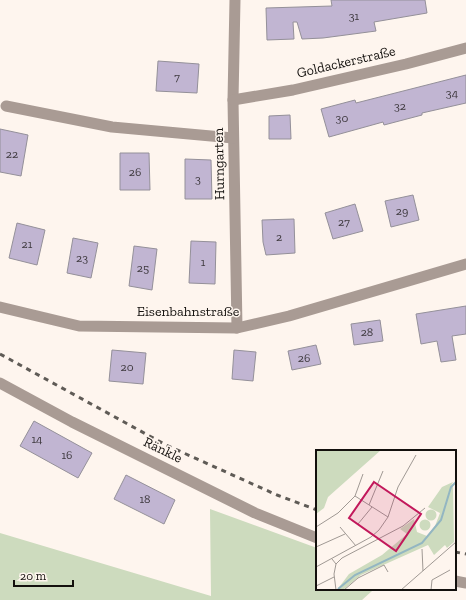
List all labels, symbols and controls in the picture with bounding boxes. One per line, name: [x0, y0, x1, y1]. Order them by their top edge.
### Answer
house number: 31: [349, 9, 360, 23]
street label: Goldackerstraße: [295, 42, 397, 82]
house number: 7: [174, 70, 180, 84]
house number: 34: [446, 86, 459, 100]
house number: 32: [394, 99, 406, 113]
house number: 30: [336, 111, 348, 125]
street label: Hurngarten: [210, 128, 228, 200]
house number: 22: [6, 147, 18, 161]
house number: 26: [129, 165, 141, 179]
house number: 3: [195, 172, 201, 186]
house number: 29: [396, 204, 408, 218]
house number: 27: [338, 215, 350, 229]
house number: 2: [276, 230, 282, 244]
house number: 21: [22, 237, 33, 251]
house number: 23: [76, 251, 88, 265]
house number: 1: [201, 255, 206, 269]
house number: 25: [137, 261, 149, 275]
street label: Eisenbahnstraße: [137, 303, 240, 320]
house number: 28: [361, 325, 373, 339]
house number: 26: [298, 351, 310, 365]
house number: 20: [120, 360, 134, 374]
house number: 14: [31, 432, 43, 446]
street label: Ränkle: [141, 433, 186, 467]
house number: 16: [62, 448, 73, 462]
inset map: [316, 450, 456, 590]
house number: 18: [139, 492, 151, 506]
scale bar: [14, 562, 73, 588]
text: 20 m: [20, 569, 47, 583]

